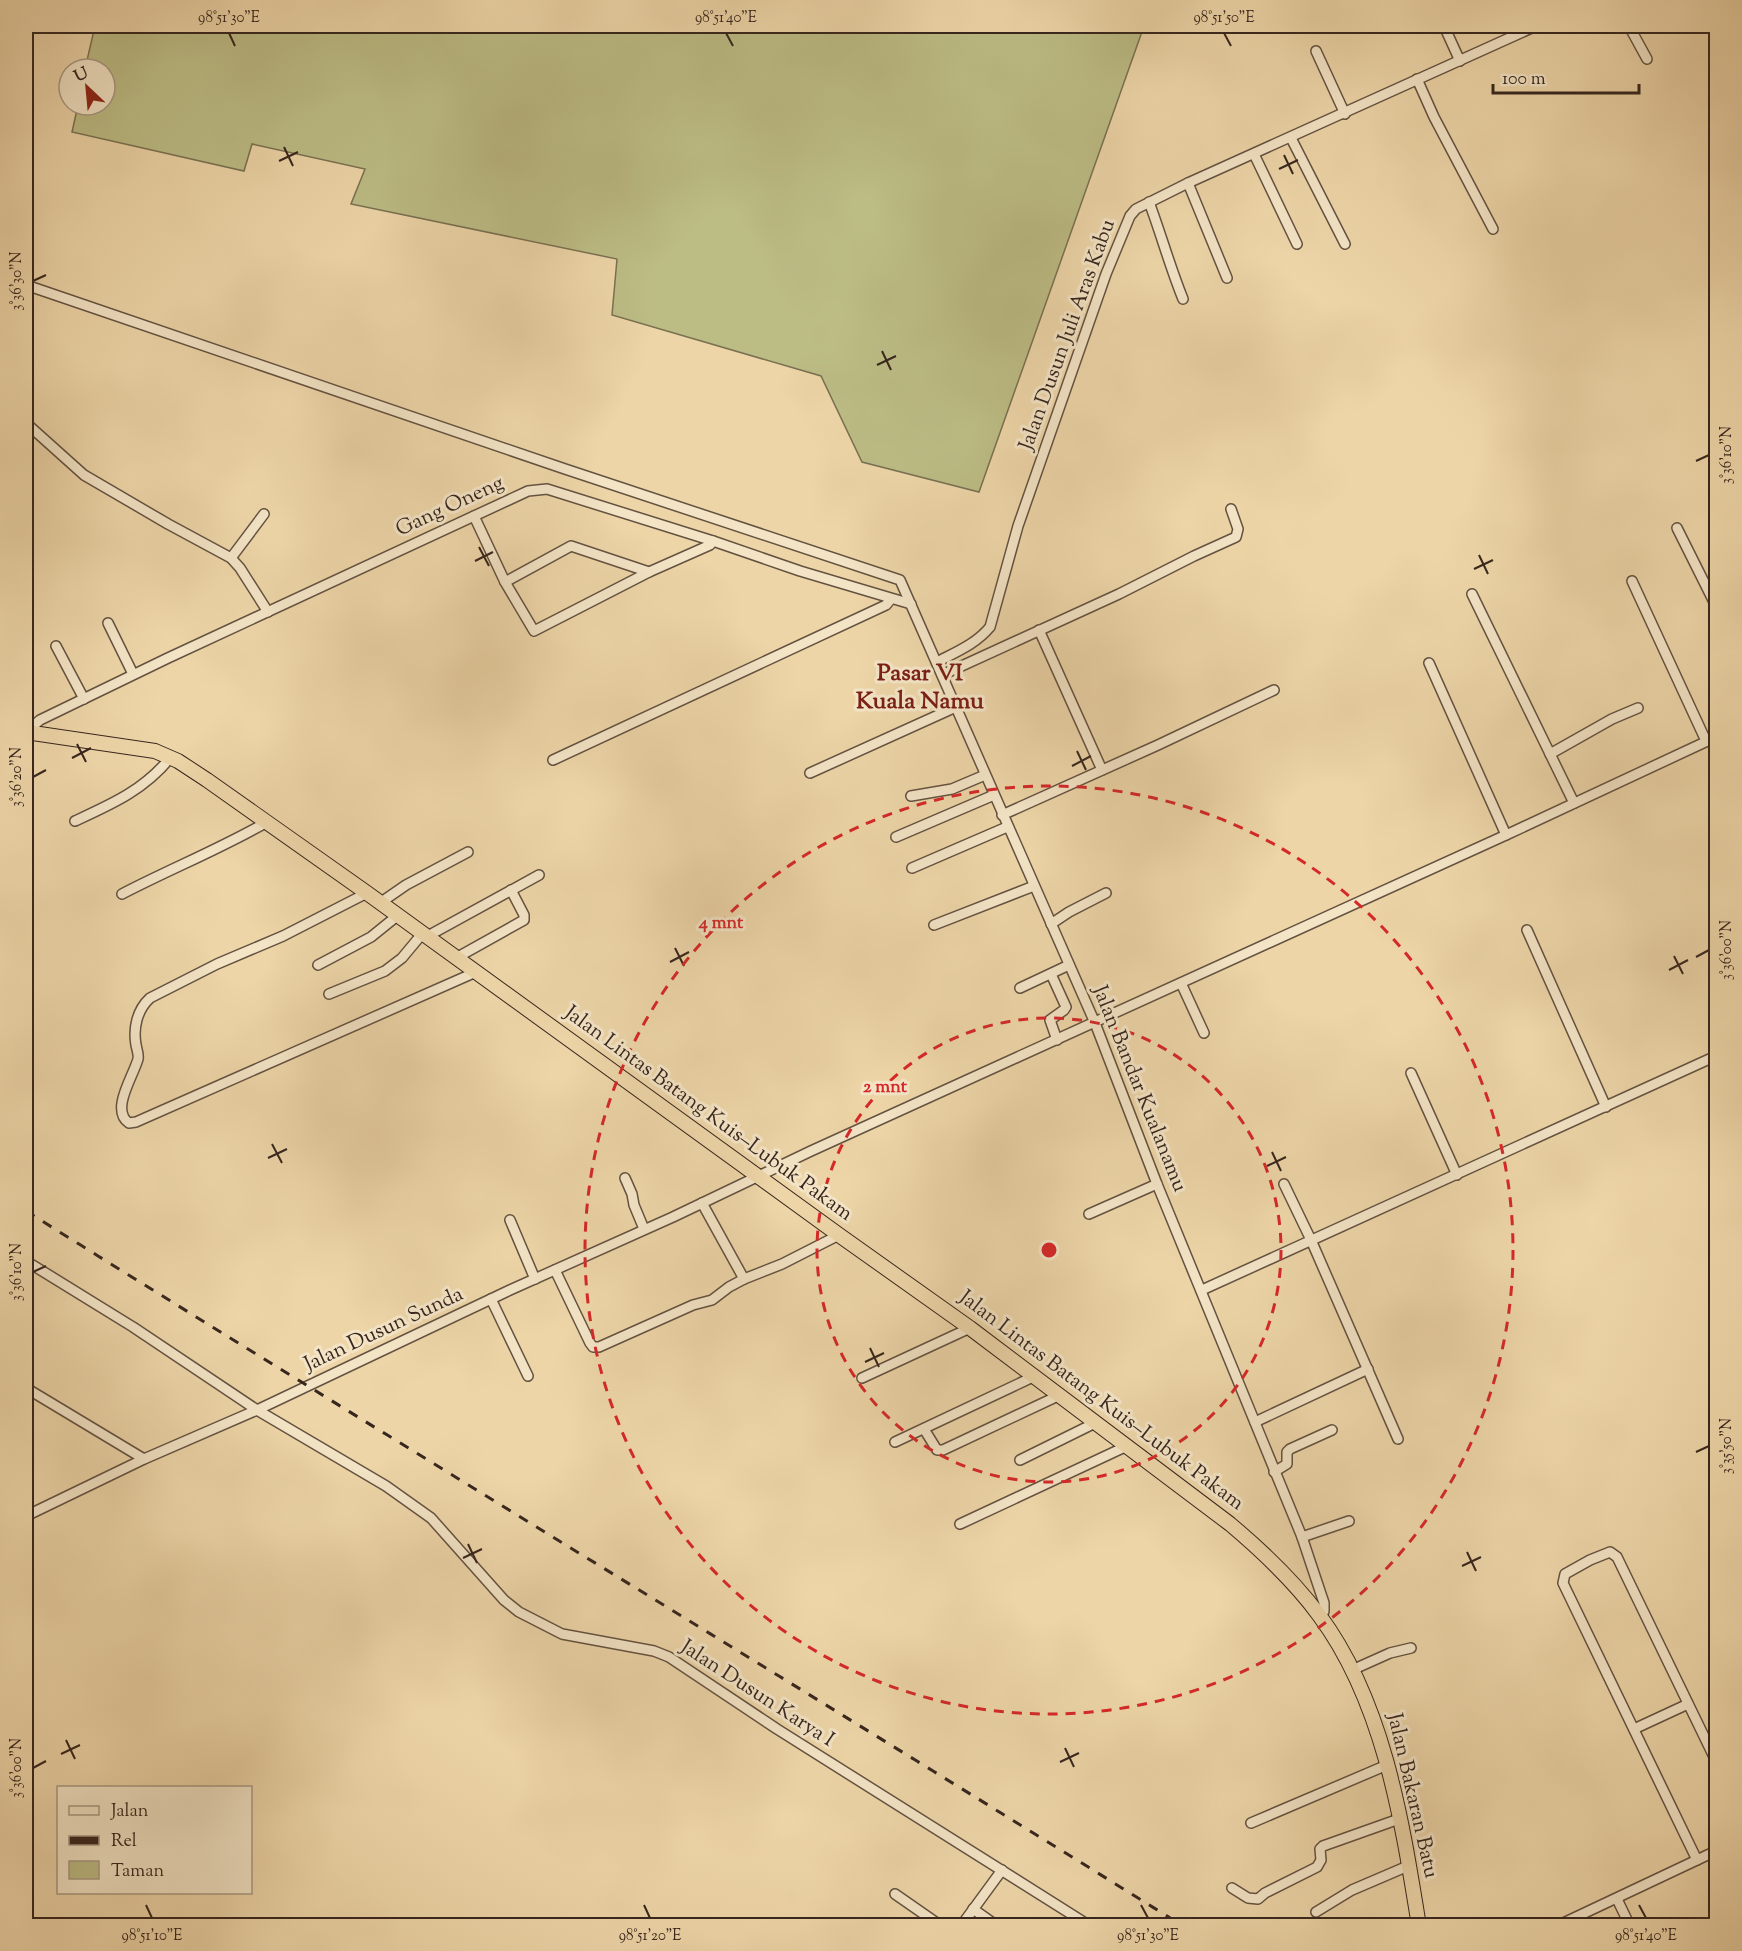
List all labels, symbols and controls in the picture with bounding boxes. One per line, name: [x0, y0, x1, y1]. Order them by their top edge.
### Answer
text: 98°51'30"E: [198, 8, 260, 29]
text: 98°51'40"E: [695, 8, 757, 29]
text: 98°51'50"E: [1194, 8, 1255, 29]
north arrow: [57, 57, 117, 117]
scale bar: [1493, 57, 1638, 95]
text: U: [71, 62, 93, 89]
text: 100 m: [1502, 67, 1546, 93]
street label: Jalan Dusun Juli Aras Kabu: [1012, 215, 1124, 456]
text: 3°36'30"N: [7, 251, 28, 310]
text: 3°36'10"N: [1717, 426, 1738, 484]
street label: Gang Oneng: [391, 469, 509, 545]
district label: Pasar VI Kuala Namu: [856, 657, 984, 719]
text: 3°36'20"N: [7, 747, 28, 807]
text: 4 mnt: [698, 911, 744, 937]
text: 3°36'00"N: [1717, 920, 1738, 980]
street label: Jalan Bandar Kualanamu: [1083, 980, 1194, 1197]
street label: Jalan Lintas Batang Kuis–Lubuk Pakam: [557, 998, 858, 1229]
text: 2 mnt: [863, 1075, 908, 1101]
centre of rings: [1039, 1240, 1059, 1260]
text: 3°36'10"N: [7, 1243, 28, 1301]
street label: Jalan Dusun Sunda: [299, 1280, 469, 1380]
street label: Jalan Lintas Batang Kuis–Lubuk Pakam: [951, 1283, 1250, 1518]
text: 3°35'50"N: [1717, 1418, 1738, 1474]
street label: Jalan Dusun Karya I: [673, 1632, 840, 1755]
street label: Jalan Bakaran Batu: [1378, 1710, 1446, 1881]
text: 3°36'00"N: [7, 1738, 28, 1798]
legend: [57, 1786, 252, 1894]
text: Jalan: [110, 1799, 149, 1825]
text: Rel: [111, 1829, 137, 1855]
text: Taman: [111, 1859, 165, 1885]
text: 98°51'10"E: [122, 1926, 182, 1947]
text: 98°51'20"E: [619, 1926, 681, 1947]
text: 98°51'30"E: [1117, 1926, 1179, 1947]
text: 98°51'40"E: [1615, 1926, 1677, 1947]

